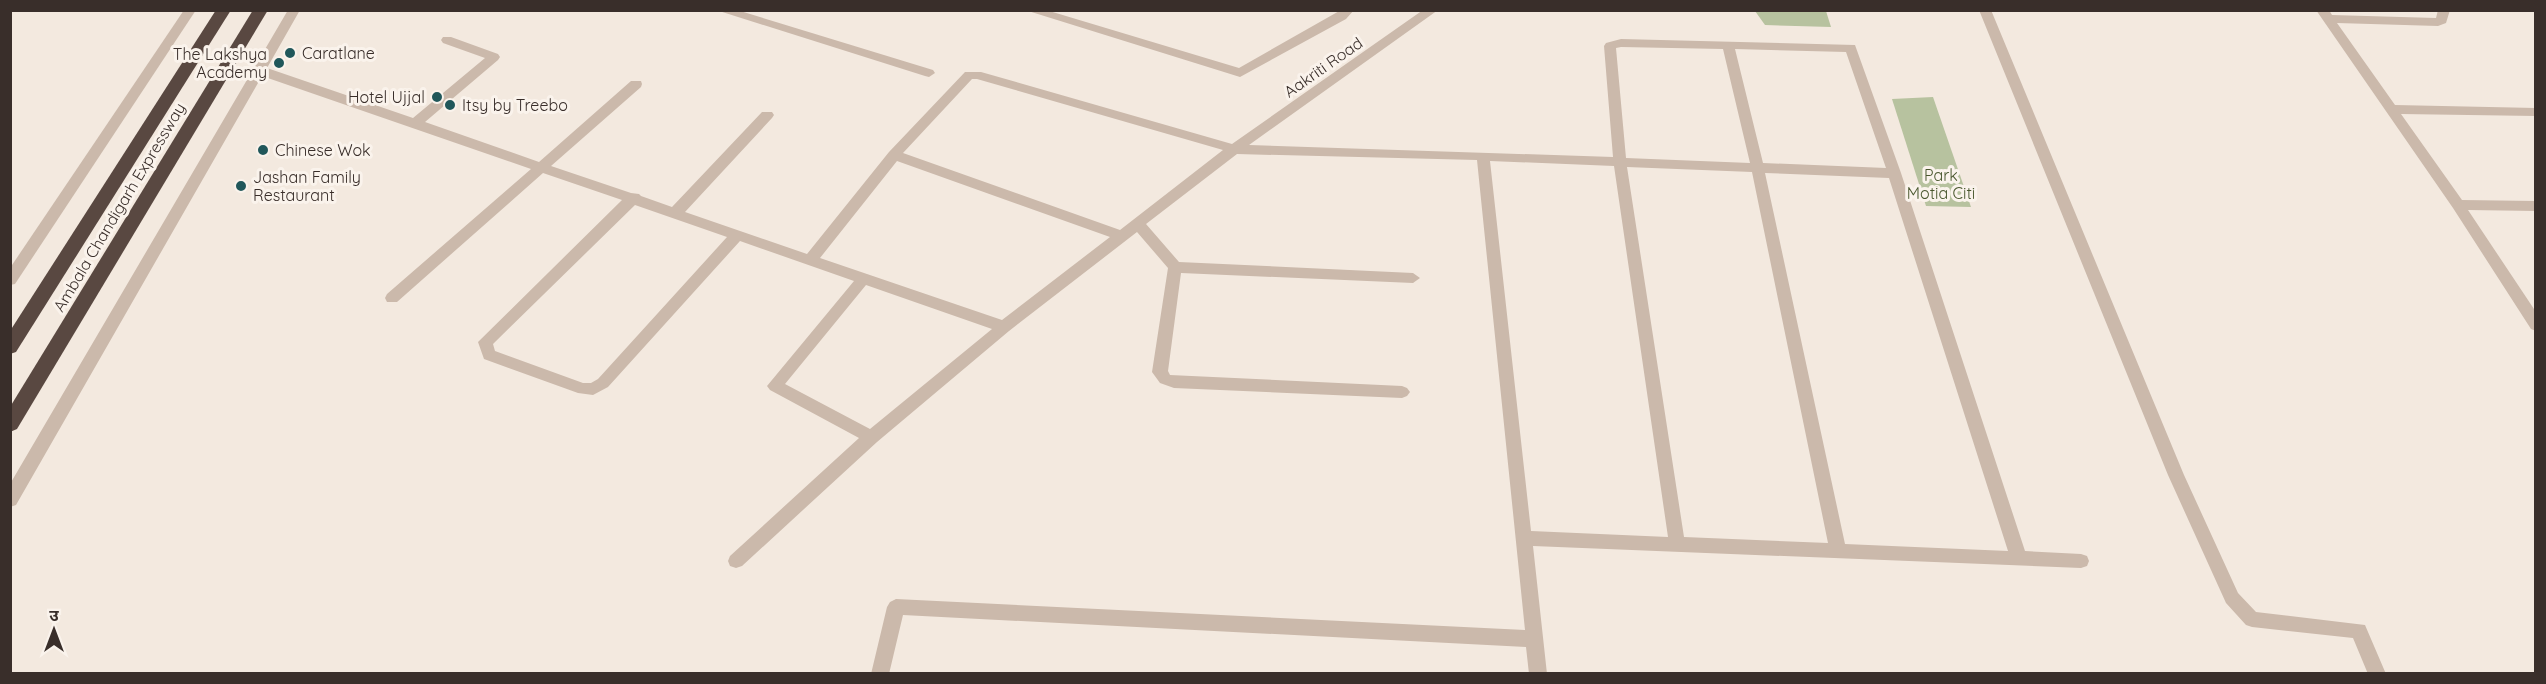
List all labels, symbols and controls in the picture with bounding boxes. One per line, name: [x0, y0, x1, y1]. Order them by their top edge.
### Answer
street label: Aakriti Road: [1280, 33, 1366, 101]
place label: Caratlane: [302, 43, 375, 63]
place label: The Lakshya Academy: [173, 44, 267, 82]
marker: Caratlane: [283, 46, 297, 60]
marker: The Lakshya Academy: [272, 56, 286, 70]
place label: Hotel Ujjal: [348, 87, 425, 107]
marker: Hotel Ujjal: [430, 90, 444, 104]
place label: Itsy by Treebo: [462, 95, 568, 115]
marker: Itsy by Treebo: [443, 98, 457, 112]
street label: Ambala Chandigarh Expressway: [49, 99, 189, 315]
place label: Chinese Wok: [275, 140, 371, 160]
marker: Chinese Wok: [256, 143, 270, 157]
park label: Park Motia Citi: [1907, 165, 1975, 203]
place label: Jashan Family Restaurant: [253, 167, 361, 205]
marker: Jashan Family Restaurant: [234, 179, 248, 193]
north arrow: [24, 600, 84, 660]
text: उ: [49, 605, 59, 625]

